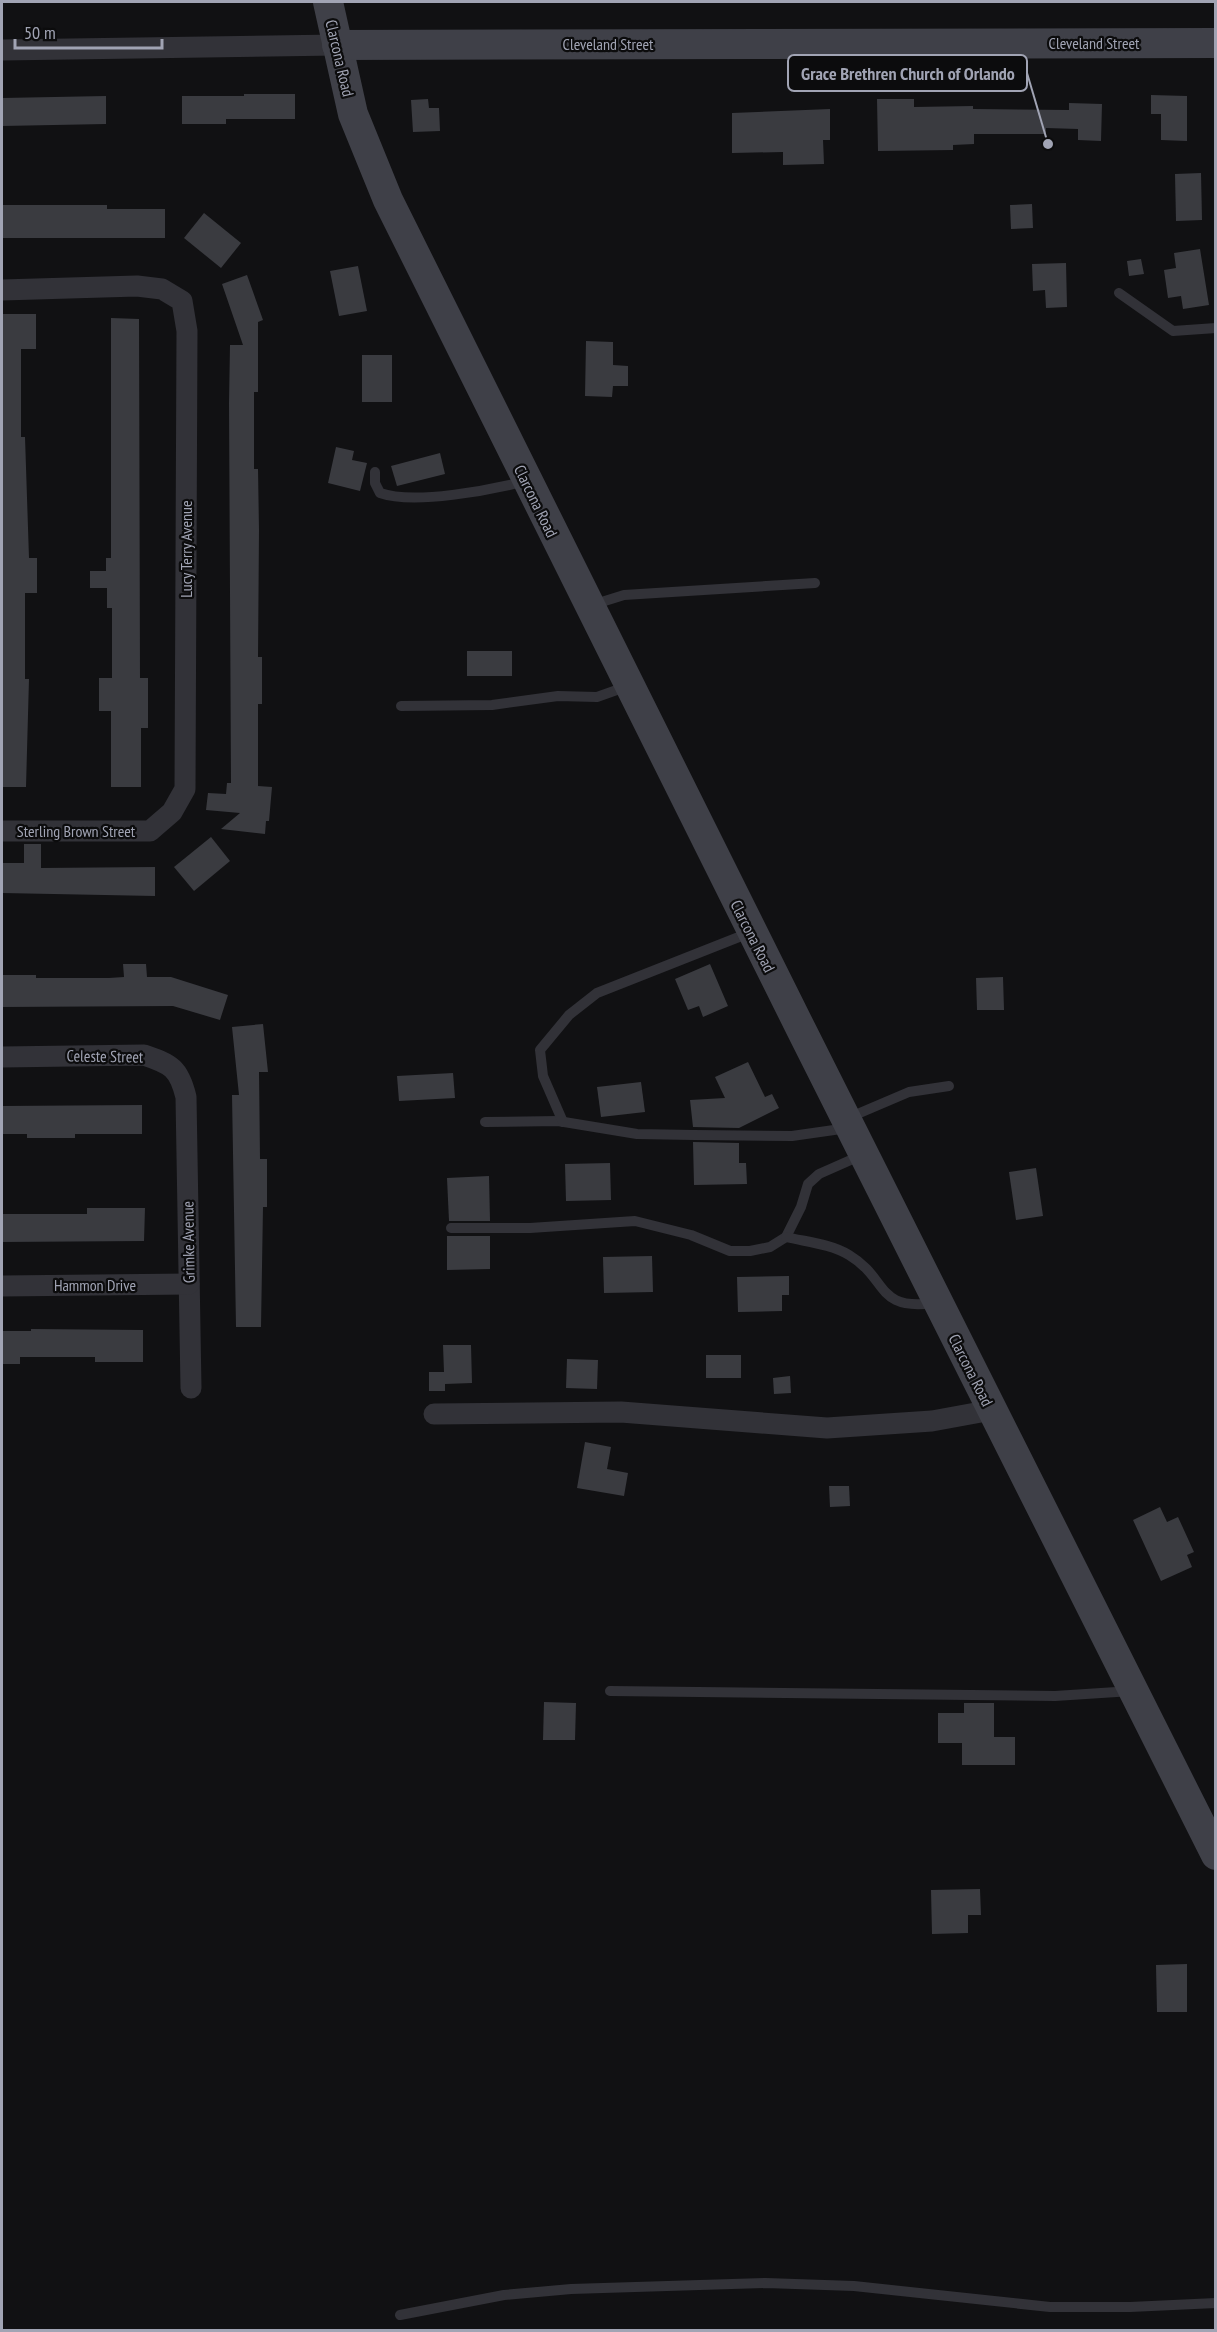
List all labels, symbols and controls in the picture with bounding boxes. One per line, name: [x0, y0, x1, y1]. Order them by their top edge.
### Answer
scale bar: [15, 12, 162, 50]
street label: Clarcona Road: [321, 18, 359, 98]
text: 50 m: [24, 21, 56, 44]
street label: Cleveland Street: [1049, 33, 1140, 53]
street label: Cleveland Street: [563, 34, 654, 54]
callout: Grace Brethren Church of Orlando: [788, 55, 1027, 91]
text: Grace Brethren Church of Orlando: [801, 62, 1015, 85]
street label: Clarcona Road: [510, 461, 562, 541]
street label: Lucy Terry Avenue: [176, 500, 196, 598]
street label: Sterling Brown Street: [17, 821, 136, 841]
street label: Clarcona Road: [726, 897, 780, 975]
street label: Celeste Street: [67, 1045, 144, 1067]
street label: Grimke Avenue: [177, 1201, 199, 1283]
street label: Hammon Drive: [54, 1275, 136, 1295]
street label: Clarcona Road: [944, 1331, 998, 1409]

